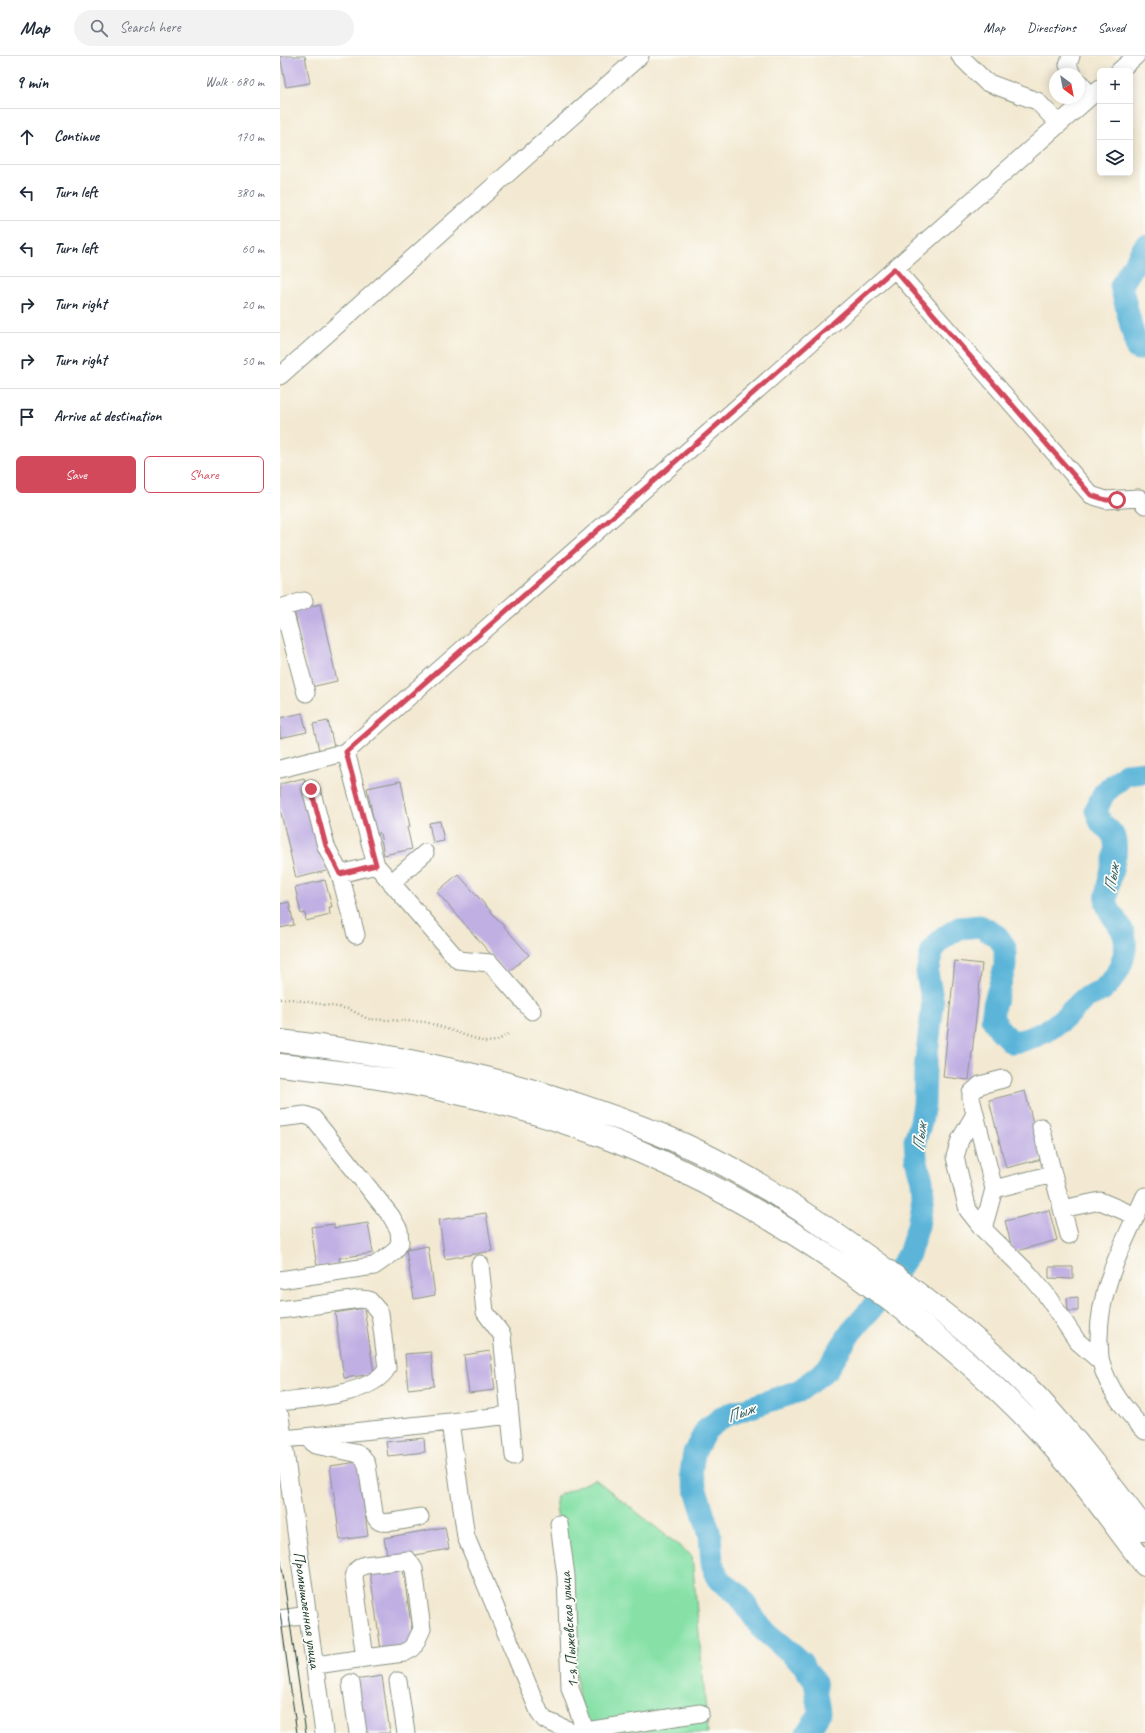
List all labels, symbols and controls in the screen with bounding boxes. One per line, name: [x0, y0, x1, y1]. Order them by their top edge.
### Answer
search box: [74, 10, 354, 46]
text: Map: [20, 16, 50, 40]
icon: search: [88, 17, 110, 39]
text: Search here: [120, 18, 181, 37]
text: Map: [984, 19, 1005, 36]
text: Directions: [1027, 19, 1076, 36]
text: Saved: [1098, 19, 1125, 36]
north arrow: [1049, 68, 1085, 104]
map controls: [1097, 68, 1133, 176]
button: +: [1097, 68, 1133, 104]
text: 9 min: [16, 72, 48, 93]
text: Walk · 680 m: [205, 74, 264, 90]
button: −: [1097, 104, 1133, 140]
icon: ahead: [16, 126, 38, 148]
text: Continue: [54, 127, 99, 146]
text: 170 m: [236, 129, 264, 145]
button: layers: [1097, 140, 1133, 176]
icon: left: [16, 182, 38, 204]
text: Turn left: [54, 183, 97, 202]
text: 380 m: [236, 185, 264, 201]
icon: left: [16, 238, 38, 260]
text: Turn left: [54, 239, 97, 258]
text: 60 m: [242, 241, 264, 257]
icon: right: [16, 294, 38, 316]
text: Turn right: [54, 295, 107, 314]
text: 20 m: [242, 297, 264, 313]
icon: right: [16, 350, 38, 372]
text: Turn right: [54, 351, 107, 370]
text: 50 m: [242, 353, 264, 369]
icon: arrive: [16, 406, 38, 428]
text: Arrive at destination: [54, 407, 161, 426]
button: Save: [16, 456, 136, 493]
button: Share: [144, 456, 264, 493]
route start: [1108, 491, 1126, 509]
route end: [302, 780, 320, 798]
water label: Пыж: [1099, 860, 1125, 894]
water label: Пыж: [907, 1119, 932, 1152]
water label: Пыж: [723, 1397, 760, 1427]
street label: Промышленная улица: [289, 1551, 325, 1671]
street label: 1-я Пыжевская улица: [555, 1570, 583, 1689]

